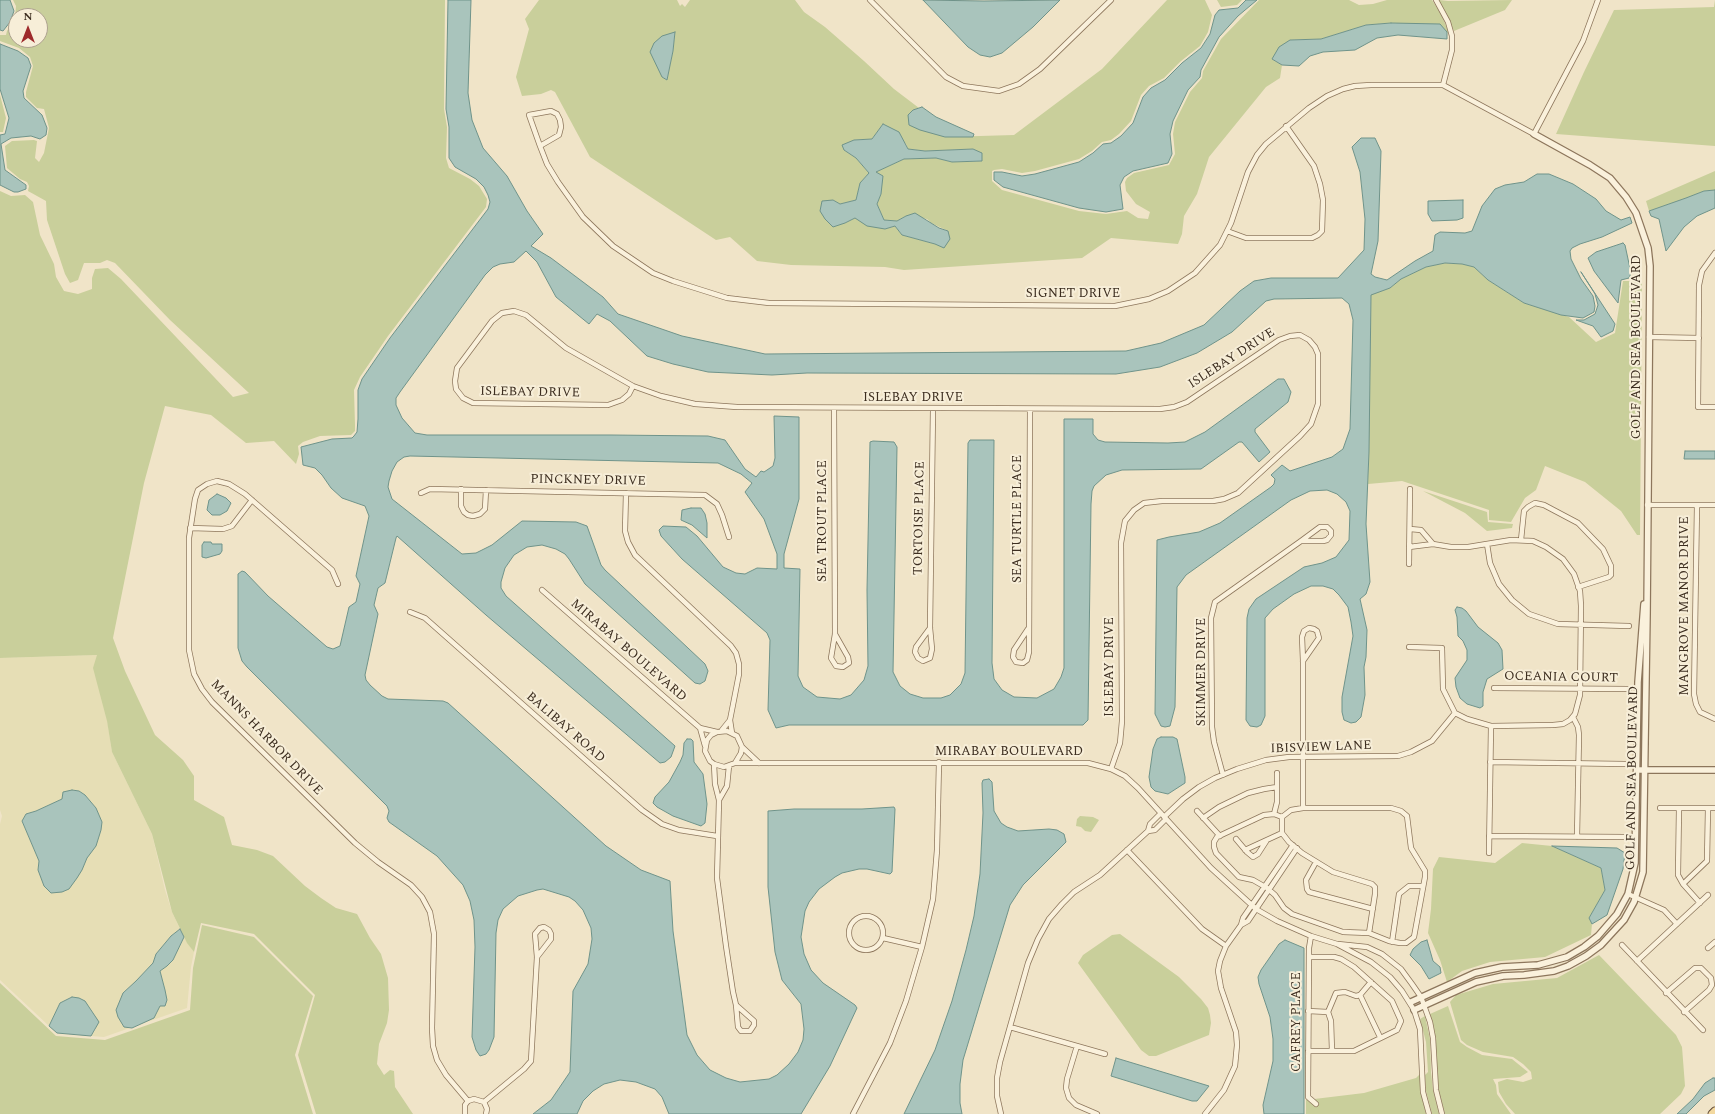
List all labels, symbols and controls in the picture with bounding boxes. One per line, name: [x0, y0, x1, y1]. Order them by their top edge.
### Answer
north arrow: [8, 8, 48, 48]
text: N: [24, 8, 32, 25]
street label: GOLF AND SEA BOULEVARD: [1629, 255, 1645, 439]
street label: SIGNET DRIVE: [1026, 286, 1120, 302]
street label: ISLEBAY DRIVE: [1186, 325, 1278, 393]
street label: ISLEBAY DRIVE: [480, 384, 580, 402]
street label: ISLEBAY DRIVE: [863, 390, 963, 406]
street label: SEA TURTLE PLACE: [1010, 455, 1026, 583]
street label: SEA TROUT PLACE: [815, 460, 831, 582]
street label: TORTOISE PLACE: [911, 461, 929, 575]
street label: PINCKNEY DRIVE: [530, 472, 646, 490]
street label: MANGROVE MANOR DRIVE: [1677, 516, 1693, 696]
street label: MIRABAY BOULEVARD: [567, 596, 689, 706]
street label: ISLEBAY DRIVE: [1102, 617, 1118, 717]
street label: SKIMMER DRIVE: [1194, 618, 1210, 726]
street label: OCEANIA COURT: [1504, 669, 1618, 687]
street label: MANNS HARBOR DRIVE: [207, 677, 325, 799]
street label: GOLF AND SEA BOULEVARD: [1624, 686, 1642, 870]
street label: BALIBAY ROAD: [522, 690, 608, 766]
street label: IBISVIEW LANE: [1270, 738, 1372, 758]
street label: MIRABAY BOULEVARD: [935, 744, 1083, 760]
street label: CAFREY PLACE: [1289, 972, 1305, 1072]

